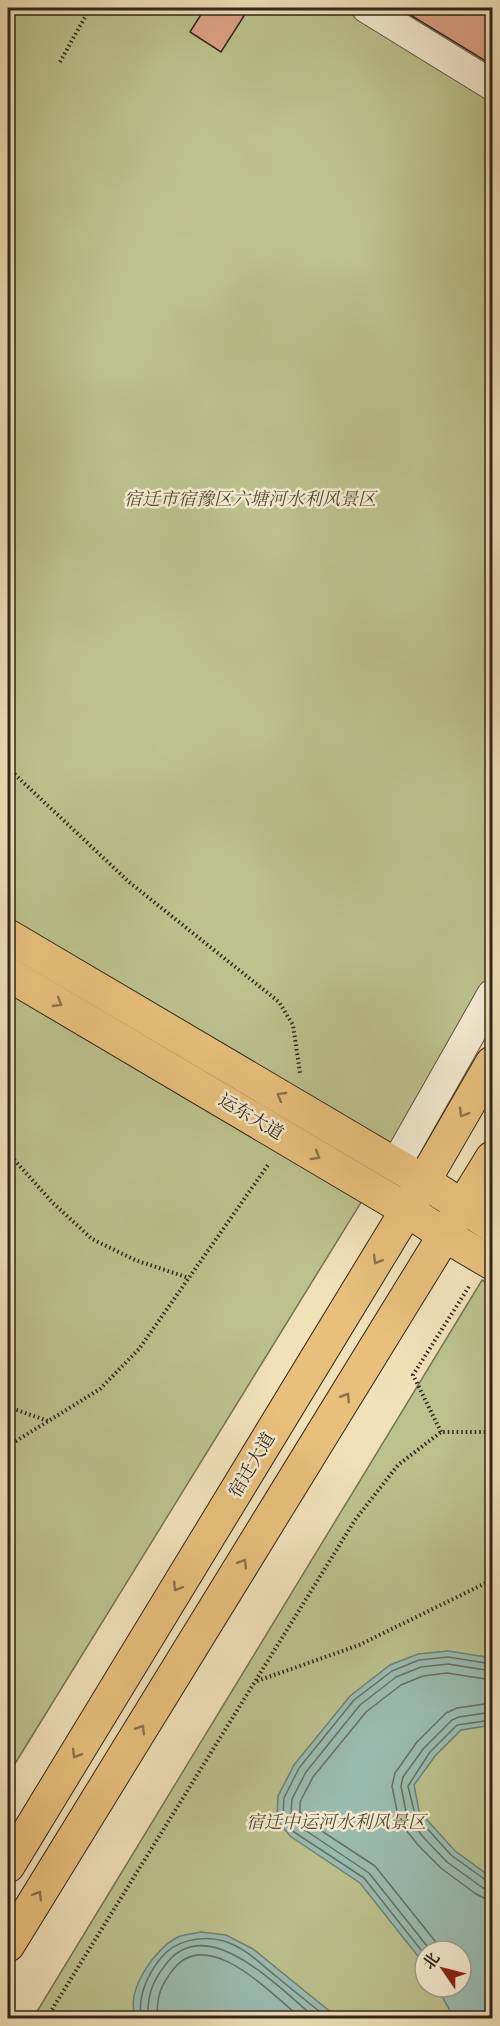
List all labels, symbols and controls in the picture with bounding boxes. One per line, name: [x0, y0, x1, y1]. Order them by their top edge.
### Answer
park label: 宿迁市宿豫区六塘河水利风景区: [124, 488, 378, 511]
one-way arrow: [52, 996, 62, 1008]
street label: 运东大道: [214, 1089, 288, 1145]
one-way arrow: [277, 1092, 287, 1104]
one-way arrow: [459, 1107, 470, 1117]
one-way arrow: [310, 1148, 320, 1160]
one-way arrow: [372, 1254, 384, 1264]
one-way arrow: [338, 1393, 350, 1403]
street label: 宿迁大道: [224, 1428, 280, 1502]
one-way arrow: [236, 1559, 248, 1569]
one-way arrow: [174, 1581, 185, 1592]
one-way arrow: [133, 1725, 145, 1735]
one-way arrow: [71, 1748, 83, 1758]
park label: 宿迁中运河水利风景区: [246, 1811, 428, 1834]
one-way arrow: [31, 1891, 43, 1901]
north arrow: [413, 1939, 473, 1999]
text: 北: [419, 1949, 444, 1973]

